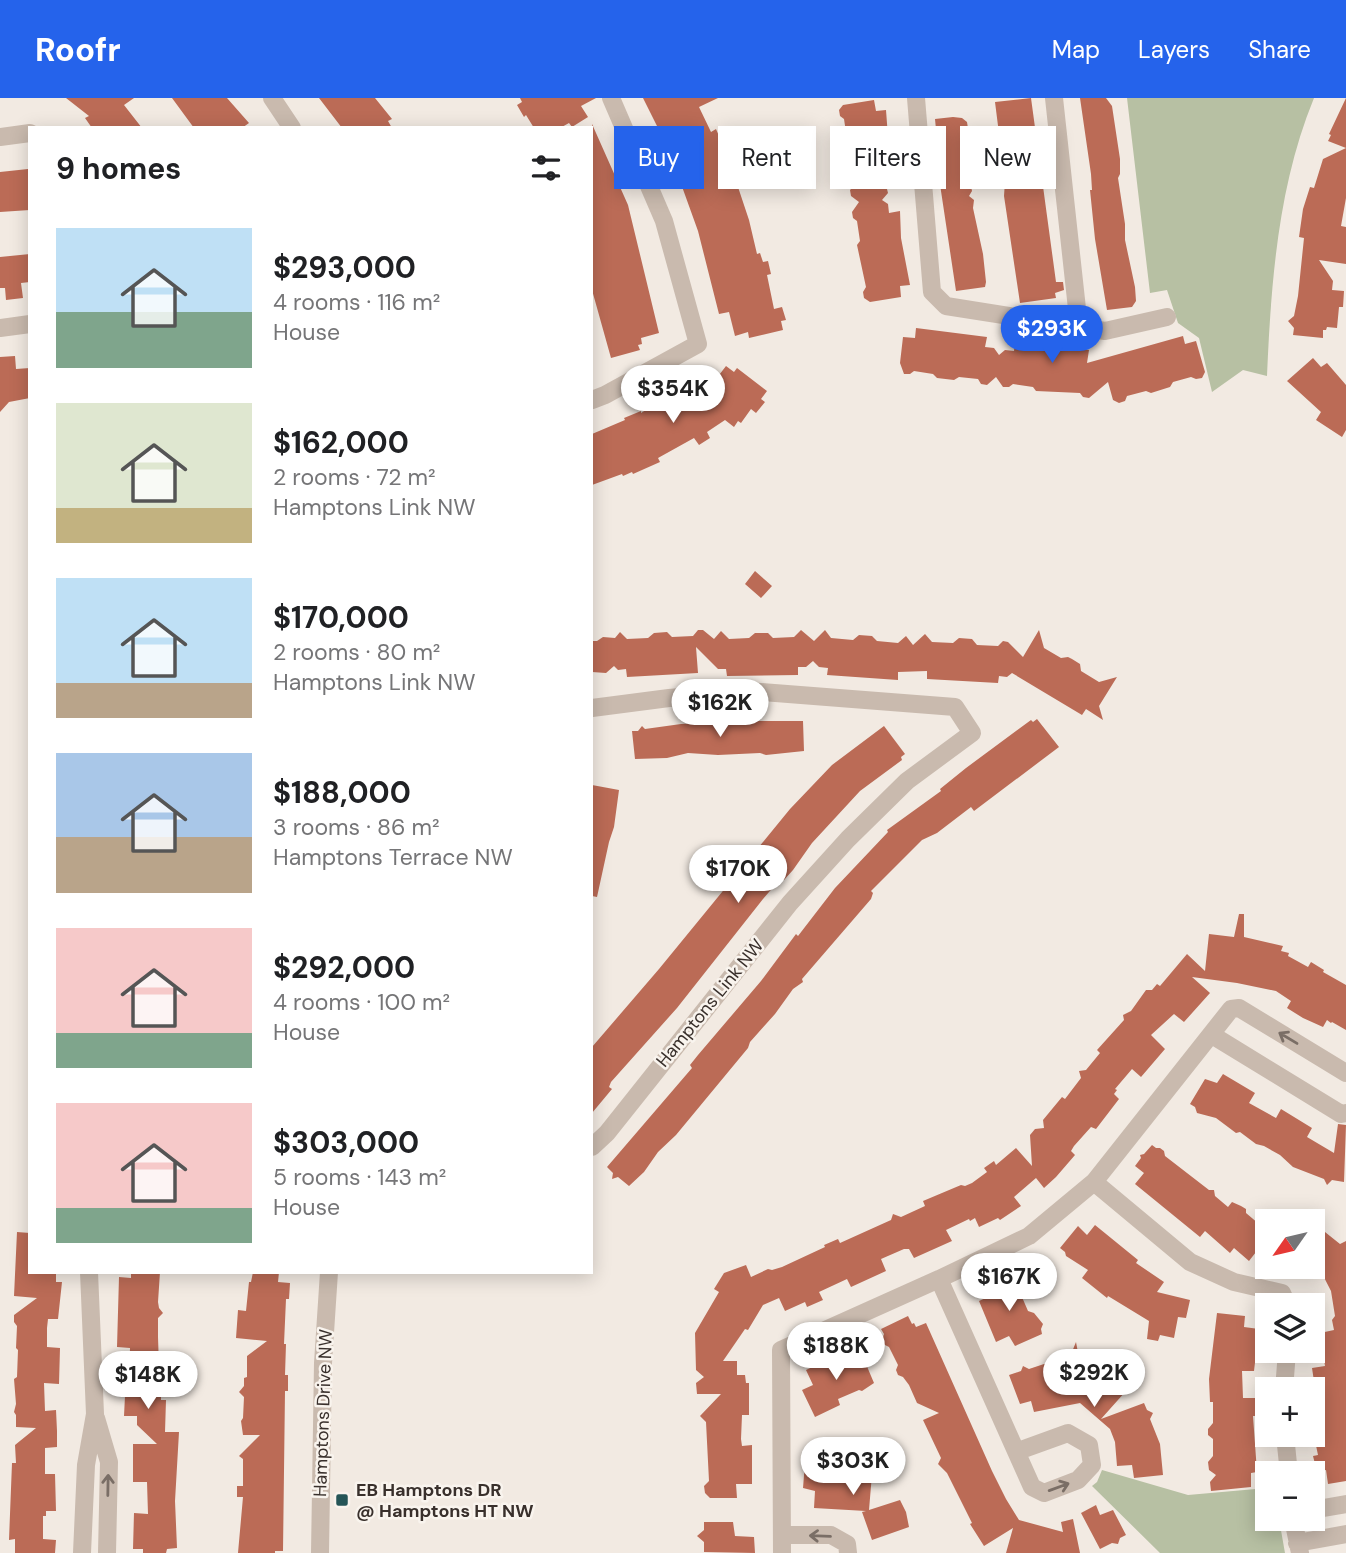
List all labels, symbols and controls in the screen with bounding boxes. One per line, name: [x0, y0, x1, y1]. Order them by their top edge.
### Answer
text: Roofr: [35, 28, 121, 71]
text: Map: [1052, 34, 1100, 65]
text: Layers: [1138, 34, 1210, 65]
text: Share: [1248, 34, 1311, 65]
chip: Buy: [614, 126, 704, 189]
chip: Rent: [718, 126, 816, 189]
chip: Filters: [830, 126, 946, 189]
chip: New: [960, 126, 1056, 189]
text: 9 homes: [56, 149, 181, 188]
icon: filters: [527, 149, 565, 187]
text: $293,000: [273, 248, 416, 287]
icon: home: [112, 256, 196, 340]
text: 4 rooms · 116 m²: [273, 287, 440, 317]
pin: $293K: [1003, 306, 1101, 365]
text: $293K: [1017, 313, 1087, 343]
text: House: [273, 317, 340, 347]
pin: $354K: [624, 366, 722, 425]
text: $354K: [637, 373, 709, 403]
text: $162,000: [273, 423, 409, 462]
icon: home: [112, 431, 196, 515]
text: 2 rooms · 72 m²: [273, 462, 436, 492]
text: Hamptons Link NW: [273, 492, 476, 522]
text: $170,000: [273, 598, 409, 637]
icon: home: [112, 606, 196, 690]
text: 2 rooms · 80 m²: [273, 637, 440, 667]
text: Hamptons Link NW: [273, 667, 476, 697]
pin: $162K: [671, 680, 769, 739]
text: $162K: [688, 687, 752, 717]
text: $188,000: [273, 773, 411, 812]
icon: home: [112, 781, 196, 865]
text: 3 rooms · 86 m²: [273, 812, 440, 842]
text: Hamptons Terrace NW: [273, 842, 513, 872]
pin: $170K: [689, 846, 787, 905]
text: $170K: [705, 853, 771, 883]
street label: Hamptons Link NW: [651, 934, 769, 1072]
text: $292,000: [273, 948, 415, 987]
icon: home: [112, 956, 196, 1040]
text: 4 rooms · 100 m²: [273, 987, 450, 1017]
text: House: [273, 1017, 340, 1047]
one-way arrow: [1278, 1031, 1298, 1045]
text: $303,000: [273, 1123, 419, 1162]
icon: home: [112, 1131, 196, 1215]
text: 5 rooms · 143 m²: [273, 1162, 446, 1192]
text: House: [273, 1192, 340, 1222]
north arrow: [1255, 1209, 1325, 1279]
map controls: [1255, 1209, 1325, 1531]
pin: $167K: [960, 1254, 1058, 1313]
text: $167K: [977, 1261, 1041, 1291]
button: layers: [1255, 1293, 1325, 1363]
pin: $188K: [787, 1322, 885, 1382]
street label: Hamptons Drive NW: [308, 1329, 338, 1497]
text: $188K: [803, 1330, 869, 1360]
pin: $292K: [1045, 1350, 1143, 1409]
pin: $148K: [99, 1352, 197, 1411]
text: $292K: [1059, 1357, 1129, 1387]
text: $148K: [115, 1359, 181, 1389]
button: +: [1255, 1377, 1325, 1447]
pin: $303K: [804, 1438, 902, 1497]
text: $303K: [817, 1445, 889, 1475]
button: −: [1255, 1461, 1325, 1531]
one-way arrow: [101, 1474, 115, 1497]
place label: EB Hamptons DR @ Hamptons HT NW: [356, 1478, 534, 1523]
one-way arrow: [1048, 1480, 1070, 1493]
marker: EB Hamptons DR @ Hamptons HT NW: [334, 1492, 350, 1508]
one-way arrow: [809, 1529, 832, 1542]

